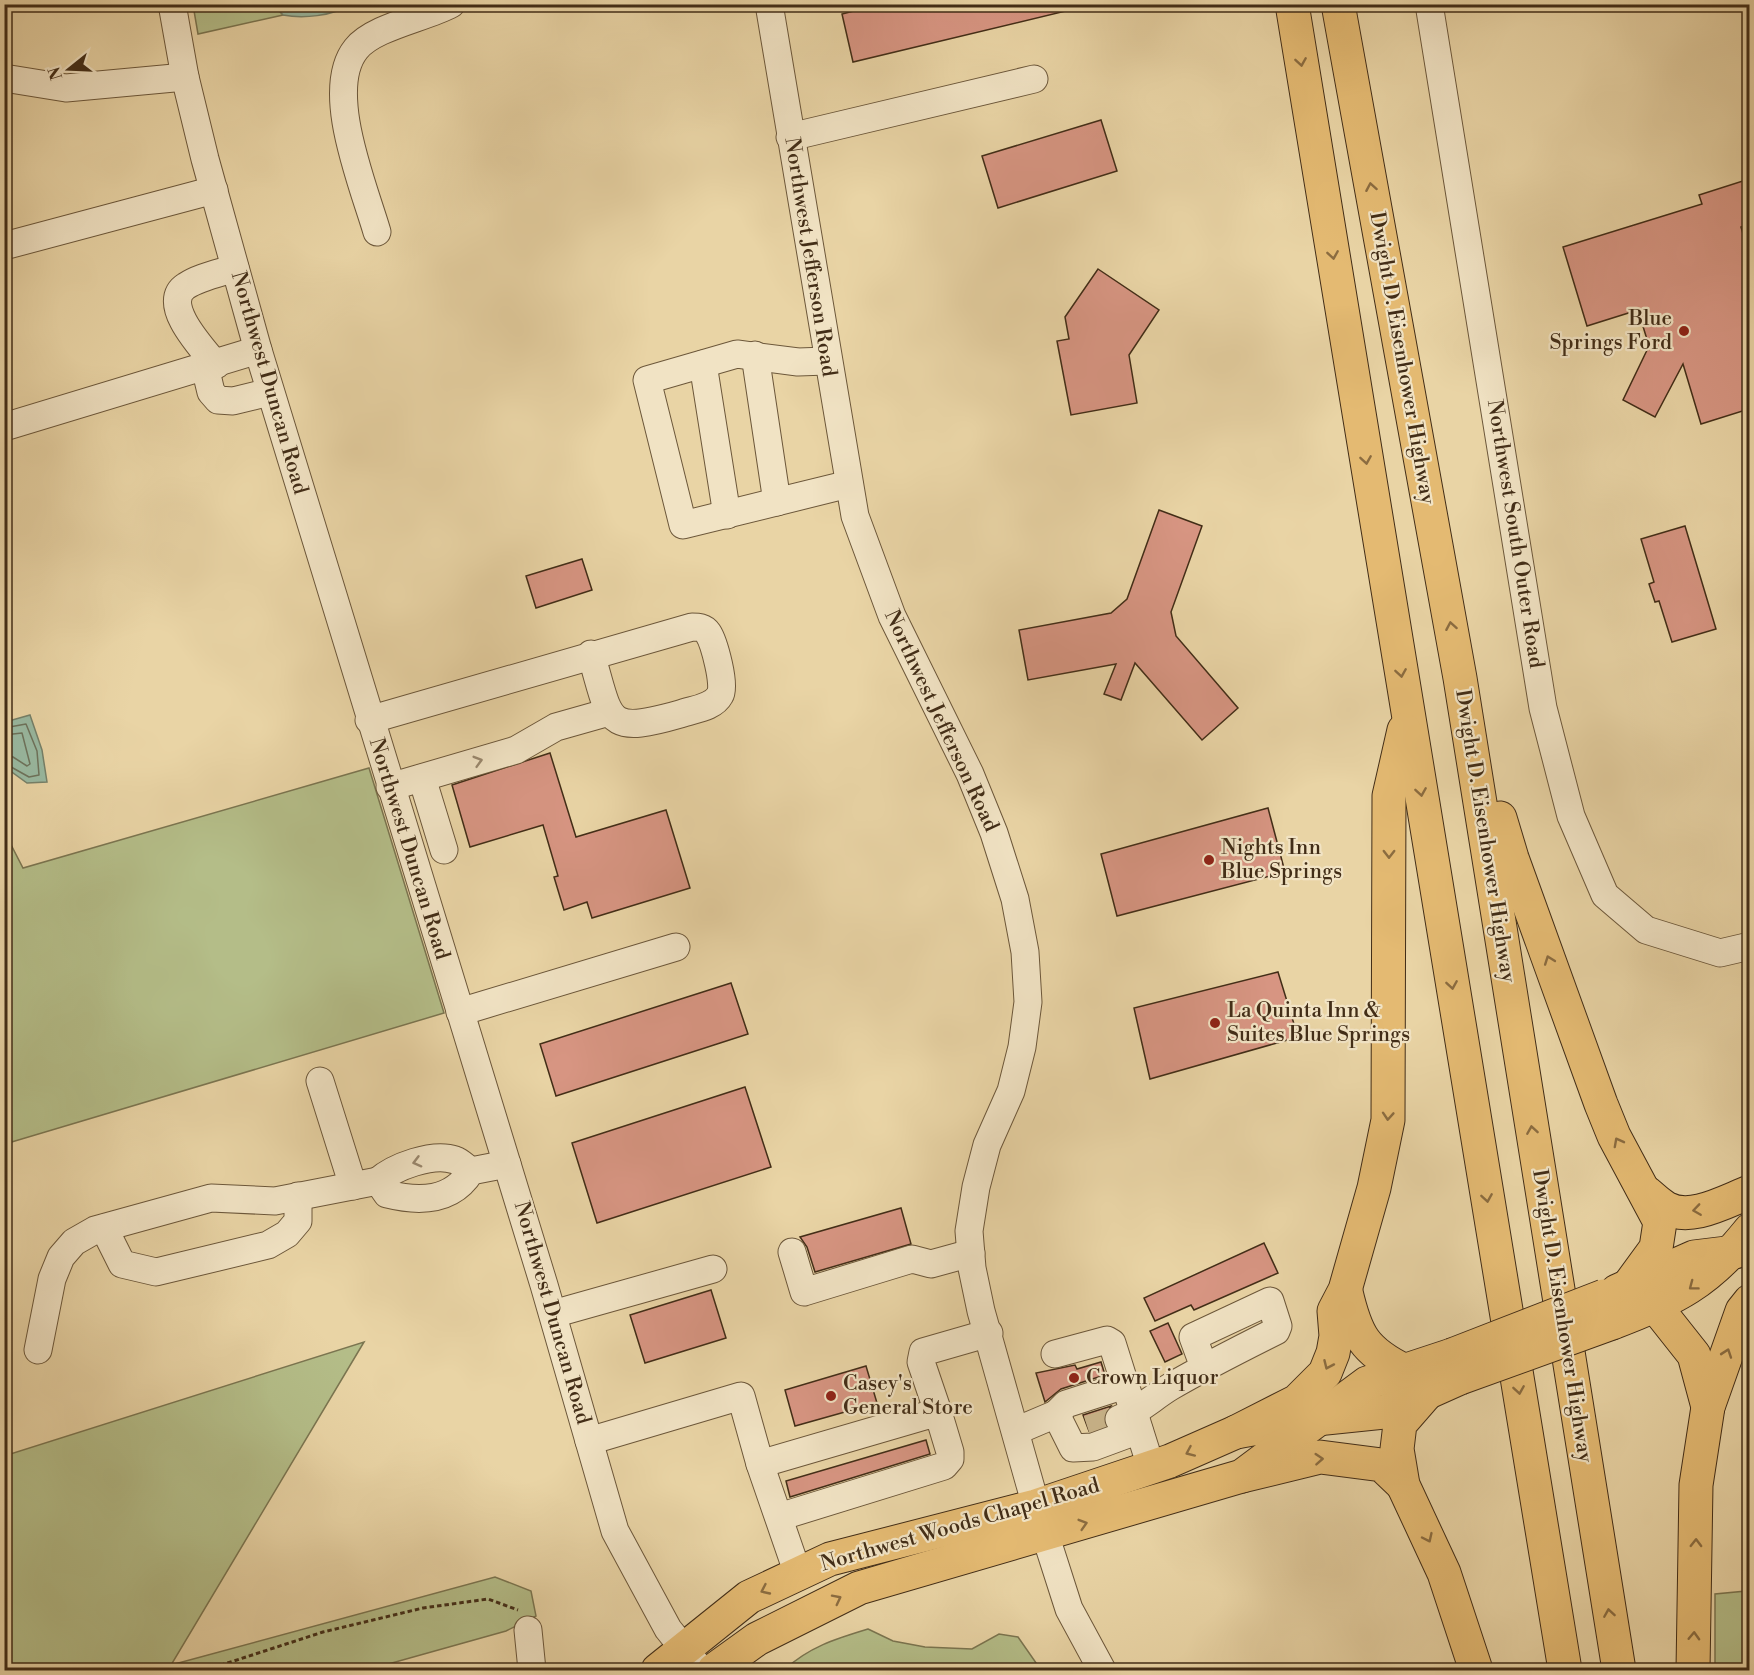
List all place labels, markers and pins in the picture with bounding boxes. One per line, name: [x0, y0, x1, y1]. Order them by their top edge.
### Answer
place label: Blue Springs Ford: [1550, 306, 1672, 356]
marker: Blue Springs Ford: [1677, 324, 1691, 338]
place label: Nights Inn Blue Springs: [1220, 835, 1342, 885]
marker: Nights Inn Blue Springs: [1202, 853, 1216, 867]
place label: La Quinta Inn & Suites Blue Springs: [1227, 998, 1410, 1048]
marker: La Quinta Inn & Suites Blue Springs: [1208, 1016, 1222, 1030]
place label: Crown Liquor: [1086, 1365, 1219, 1391]
place label: Casey's General Store: [843, 1371, 973, 1421]
marker: Crown Liquor: [1067, 1371, 1081, 1385]
marker: Casey's General Store: [824, 1389, 838, 1403]

